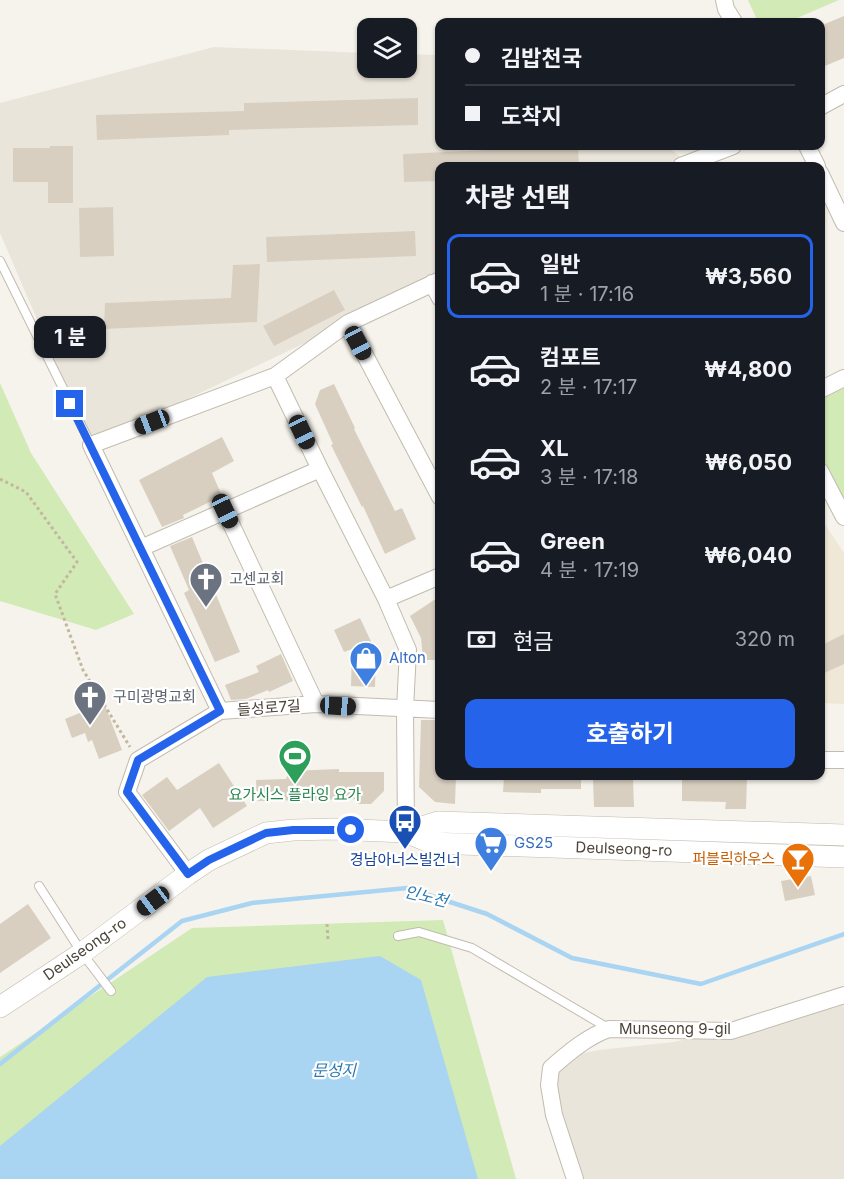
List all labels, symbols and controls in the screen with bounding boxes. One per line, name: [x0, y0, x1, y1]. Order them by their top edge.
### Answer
map controls: [357, 18, 417, 78]
button: layers: [357, 18, 417, 78]
text: 김밥천국: [501, 45, 582, 71]
text: 도착지: [501, 103, 562, 129]
text: 차량 선택: [465, 181, 571, 214]
icon: car: [468, 249, 522, 303]
text: 일반: [540, 251, 580, 277]
text: ₩3,560: [705, 263, 792, 289]
text: 1 분 · 17:16: [540, 282, 634, 306]
callout: 1 분: [34, 317, 106, 359]
car: [342, 323, 374, 363]
text: 1 분: [54, 325, 86, 349]
icon: car: [468, 342, 522, 396]
text: 컴포트: [540, 344, 601, 370]
text: ₩4,800: [704, 356, 792, 382]
text: 2 분 · 17:17: [540, 375, 637, 399]
route end: [56, 390, 83, 417]
car: [132, 407, 172, 437]
car: [286, 412, 318, 452]
icon: car: [468, 435, 522, 489]
text: XL: [540, 435, 569, 461]
text: ₩6,050: [705, 449, 792, 475]
text: 3 분 · 17:18: [540, 465, 638, 489]
car: [209, 491, 241, 531]
icon: car: [468, 528, 522, 582]
text: Green: [540, 528, 605, 554]
text: ₩6,040: [704, 542, 792, 568]
text: 4 분 · 17:19: [540, 558, 639, 582]
church icon: 고센교회: [188, 561, 224, 608]
place label: 고센교회: [229, 569, 284, 588]
icon: cash: [465, 623, 498, 656]
text: 320 m: [735, 627, 795, 651]
text: 현금: [513, 628, 553, 654]
shop icon: Alton: [348, 640, 384, 687]
place label: Alton: [389, 648, 426, 667]
church icon: 구미광명교회: [72, 679, 108, 726]
place label: 구미광명교회: [113, 687, 196, 706]
street label: 들성로7길: [237, 696, 301, 719]
car: [320, 696, 356, 716]
button: 호출하기: [465, 699, 795, 768]
sports icon: 요가시스 플라잉 요가: [277, 738, 313, 785]
place label: 요가시스 플라잉 요가: [229, 785, 362, 804]
bus stop icon: 경남아너스빌건너: [387, 803, 423, 850]
route start: [337, 816, 364, 843]
supermarket icon: GS25: [473, 825, 509, 872]
place label: GS25: [514, 833, 553, 852]
street label: Deulseong-ro: [575, 837, 673, 860]
bar icon: 퍼블릭하우스: [780, 841, 816, 888]
place label: 퍼블릭하우스: [692, 849, 775, 868]
place label: 경남아너스빌건너: [350, 850, 460, 869]
water label: 인노천: [402, 881, 452, 912]
car: [133, 883, 173, 919]
street label: Deulseong-ro: [39, 913, 130, 984]
street label: Munseong 9-gil: [619, 1019, 731, 1038]
water label: 문성지: [312, 1060, 357, 1080]

